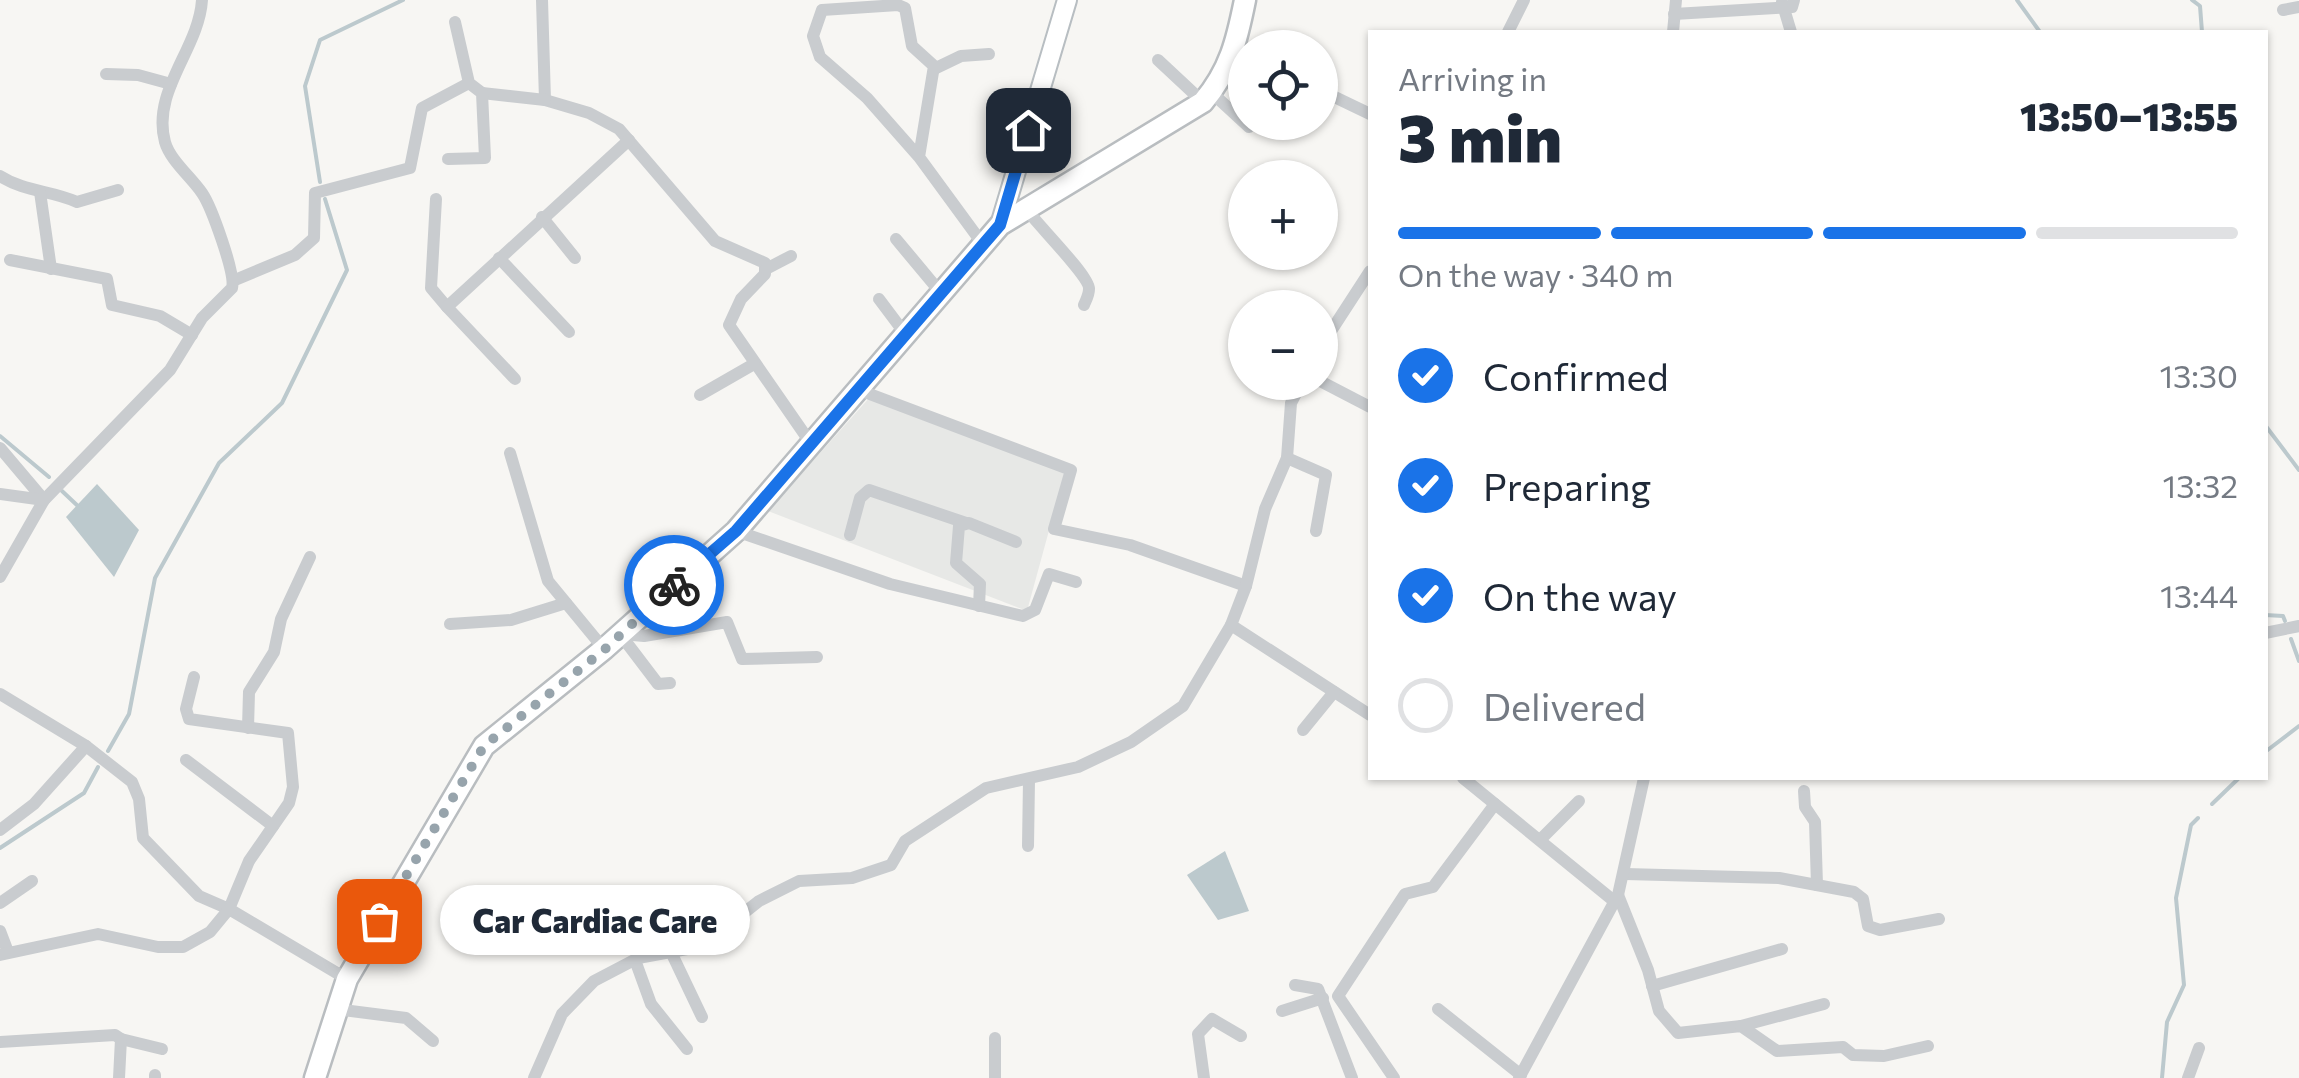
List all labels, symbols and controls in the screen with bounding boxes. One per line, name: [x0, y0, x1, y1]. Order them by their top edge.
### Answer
map controls: [1228, 30, 1338, 400]
button: locate: [1228, 30, 1338, 140]
text: Arriving in: [1398, 58, 1547, 98]
pin: [986, 88, 1071, 173]
text: 13:50–13:55: [2020, 92, 2238, 139]
text: 3 min: [1398, 96, 1562, 175]
icon: home: [1001, 103, 1056, 158]
button: +: [1228, 160, 1338, 270]
text: On the way · 340 m: [1398, 254, 1674, 294]
button: −: [1228, 290, 1338, 400]
icon: check: [1398, 348, 1453, 403]
text: Confirmed: [1483, 352, 1669, 399]
text: 13:30: [2159, 355, 2238, 395]
icon: check: [1398, 458, 1453, 513]
text: Preparing: [1483, 462, 1651, 509]
text: 13:32: [2163, 465, 2238, 505]
courier: [624, 535, 724, 635]
icon: bike: [647, 558, 702, 613]
icon: check: [1398, 568, 1453, 623]
text: On the way: [1483, 572, 1677, 619]
text: 13:44: [2160, 575, 2238, 615]
text: Delivered: [1483, 682, 1646, 729]
pin: [337, 879, 422, 964]
callout: Car Cardiac Care: [439, 886, 749, 956]
icon: bag: [352, 894, 407, 949]
text: Car Cardiac Care: [473, 900, 717, 940]

